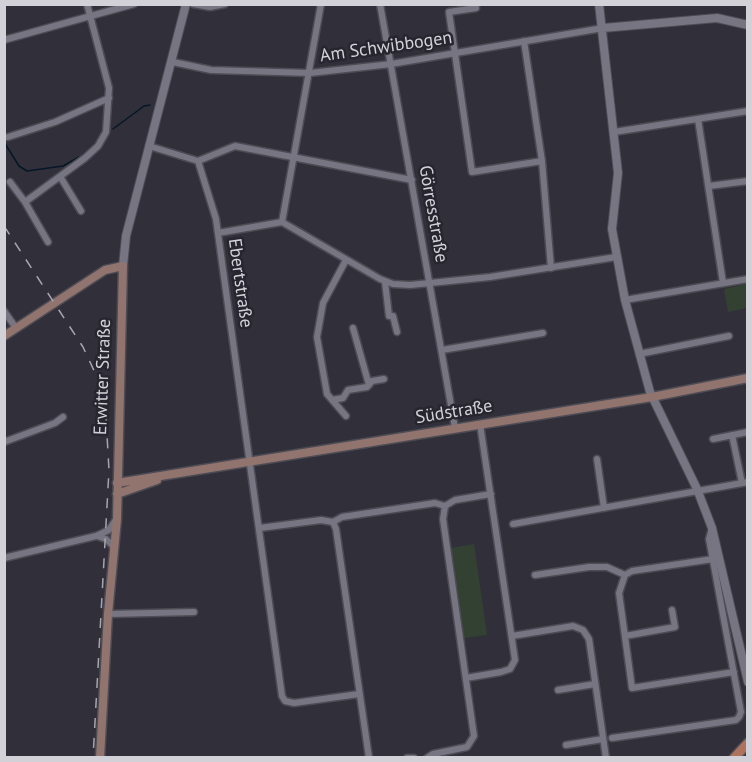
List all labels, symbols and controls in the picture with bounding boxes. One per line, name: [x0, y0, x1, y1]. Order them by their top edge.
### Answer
street label: Am Schwibbogen: [319, 27, 453, 67]
street label: Görresstraße: [414, 164, 452, 264]
street label: Ebertstraße: [223, 237, 257, 329]
street label: Erwitter Straße: [90, 318, 116, 436]
street label: Südstraße: [414, 395, 494, 429]

